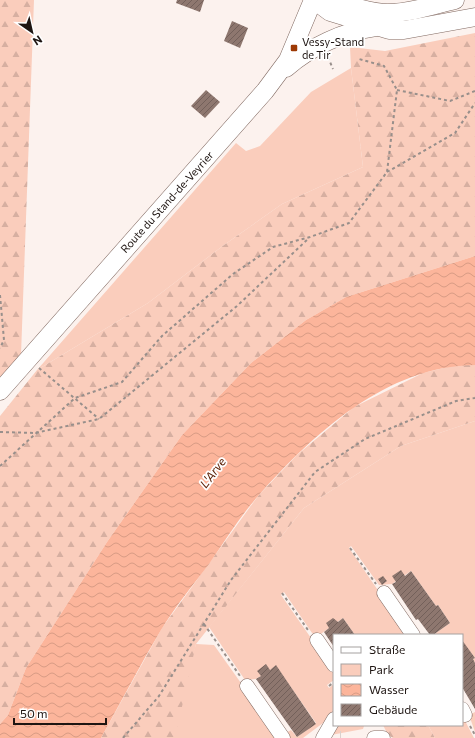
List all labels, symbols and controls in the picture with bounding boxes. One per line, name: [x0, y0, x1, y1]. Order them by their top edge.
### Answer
north arrow: [12, 12, 52, 52]
text: N: [31, 33, 45, 48]
place label: Vessy-Stand de Tir: [302, 35, 364, 61]
marker: Vessy-Stand de Tir: [289, 43, 299, 53]
street label: Route du Stand-de-Veyrier: [118, 148, 216, 255]
water label: L'Arve: [196, 454, 228, 490]
legend: [333, 634, 463, 726]
text: Straße: [369, 642, 405, 656]
text: Park: [369, 662, 395, 676]
text: Wasser: [369, 682, 409, 696]
scale bar: [14, 700, 106, 726]
text: Gebäude: [369, 702, 417, 716]
text: 50 m: [20, 706, 48, 720]

